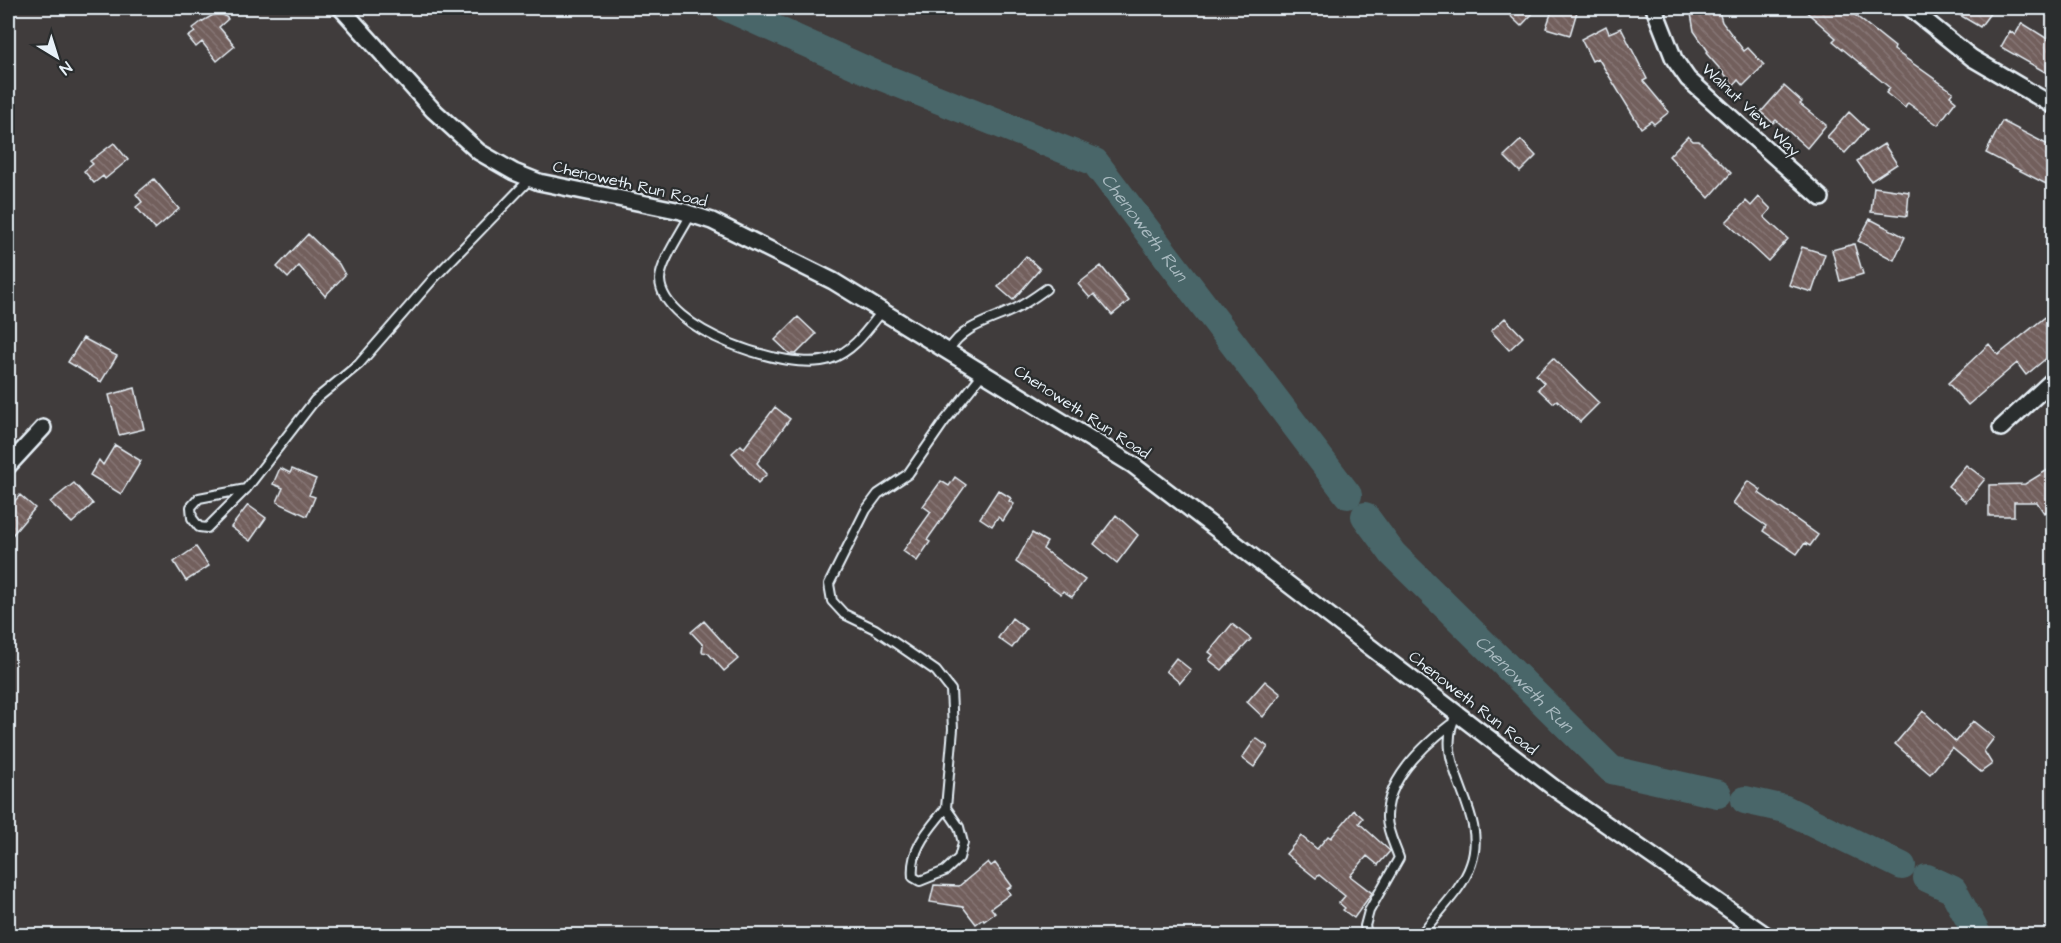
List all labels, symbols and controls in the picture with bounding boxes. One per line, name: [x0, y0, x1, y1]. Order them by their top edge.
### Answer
north arrow: [27, 27, 87, 87]
text: N: [55, 56, 76, 80]
street label: Walnut View Way: [1696, 59, 1805, 162]
street label: Chenoweth Run Road: [551, 156, 709, 212]
water label: Chenoweth Run: [1095, 168, 1195, 288]
street label: Chenoweth Run Road: [1010, 360, 1154, 464]
water label: Chenoweth Run: [1470, 629, 1581, 739]
street label: Chenoweth Run Road: [1404, 646, 1542, 760]

